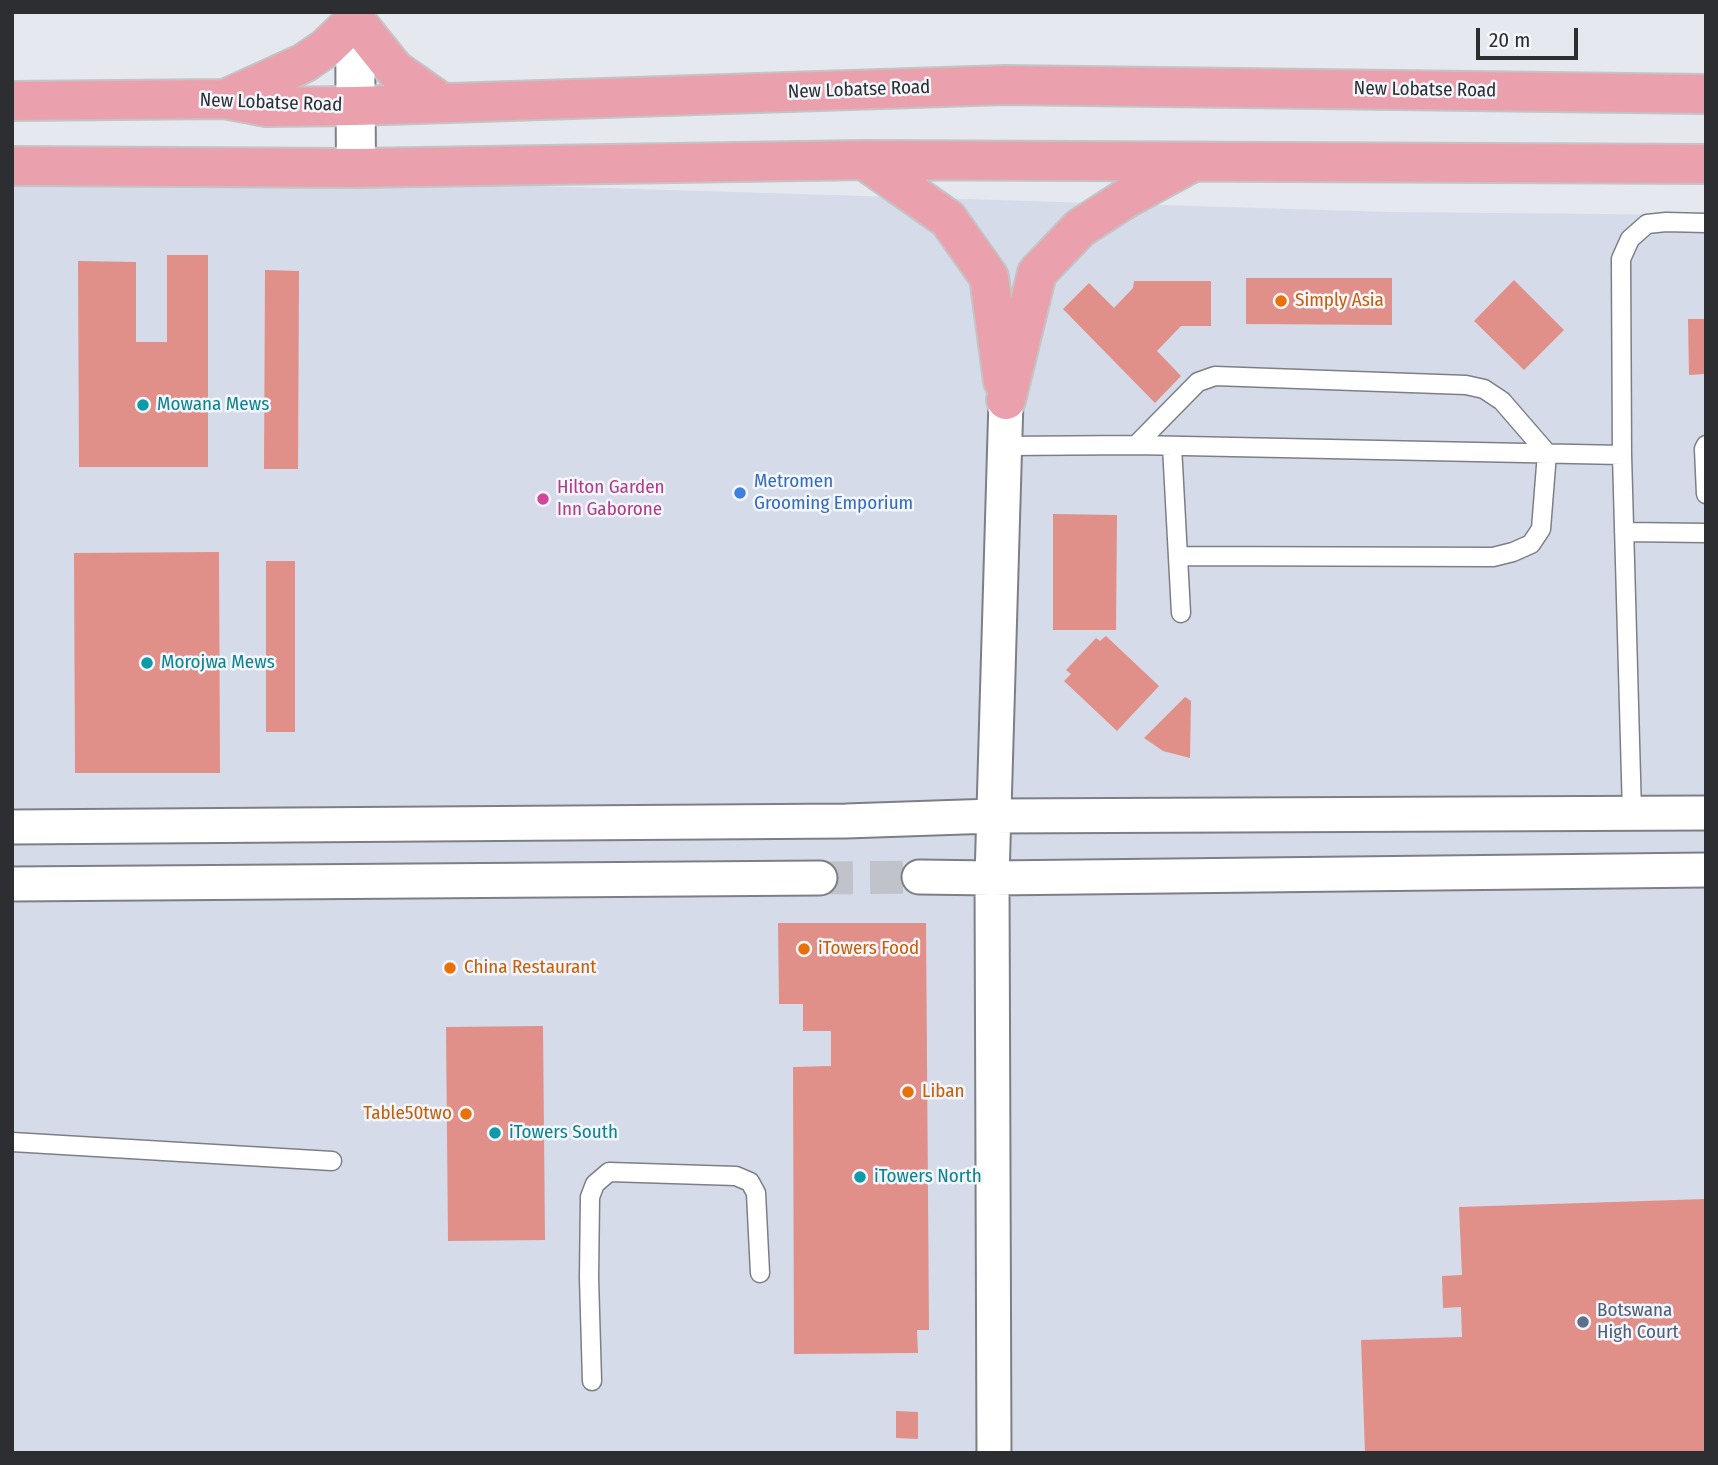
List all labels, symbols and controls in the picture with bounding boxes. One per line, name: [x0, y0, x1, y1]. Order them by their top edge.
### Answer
scale bar: [1480, 14, 1582, 58]
text: 20 m: [1489, 27, 1530, 53]
street label: New Lobatse Road: [787, 76, 931, 104]
street label: New Lobatse Road: [1353, 77, 1497, 103]
street label: New Lobatse Road: [199, 89, 343, 117]
place label: Simply Asia: [1295, 290, 1384, 312]
marker: Simply Asia: [1273, 293, 1289, 309]
place label: Mowana Mews: [157, 394, 269, 416]
marker: Mowana Mews: [135, 397, 151, 413]
place label: Metromen Grooming Emporium: [754, 471, 913, 515]
place label: Hilton Garden Inn Gaborone: [557, 477, 665, 521]
marker: Metromen Grooming Emporium: [732, 485, 748, 501]
marker: Hilton Garden Inn Gaborone: [535, 491, 551, 507]
place label: Morojwa Mews: [161, 652, 275, 674]
marker: Morojwa Mews: [139, 655, 155, 671]
place label: iTowers Food: [818, 938, 919, 960]
marker: iTowers Food: [796, 941, 812, 957]
place label: China Restaurant: [464, 957, 597, 979]
marker: China Restaurant: [442, 960, 458, 976]
place label: Liban: [922, 1081, 964, 1103]
marker: Liban: [900, 1084, 916, 1100]
place label: Table50two: [363, 1103, 452, 1125]
marker: Table50two: [458, 1106, 474, 1122]
place label: iTowers South: [509, 1122, 618, 1144]
marker: iTowers South: [487, 1125, 503, 1141]
place label: iTowers North: [874, 1166, 982, 1188]
marker: iTowers North: [852, 1169, 868, 1185]
place label: Botswana High Court: [1597, 1300, 1679, 1344]
marker: Botswana High Court: [1575, 1314, 1591, 1330]

